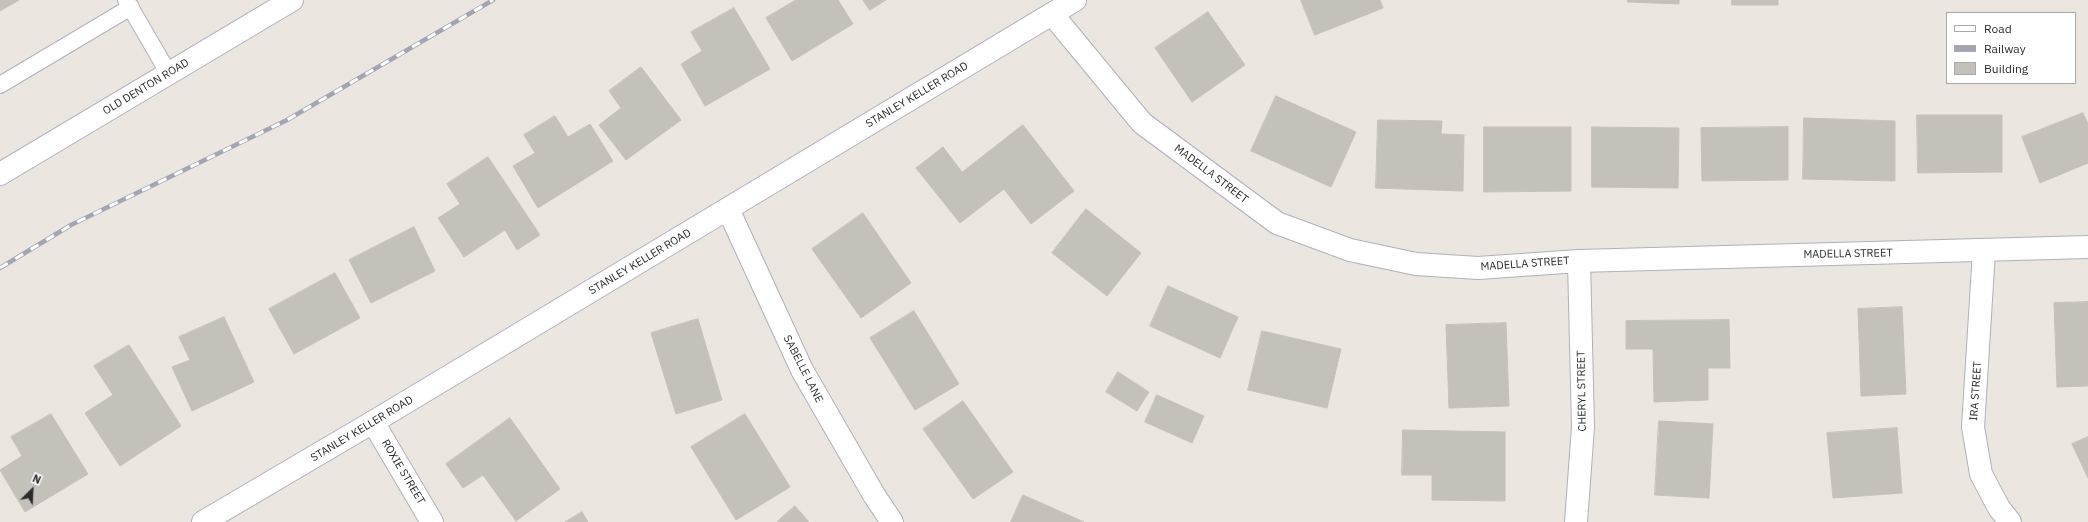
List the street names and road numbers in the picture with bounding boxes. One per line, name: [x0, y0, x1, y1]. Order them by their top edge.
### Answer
street label: OLD DENTON ROAD: [101, 56, 191, 118]
street label: STANLEY KELLER ROAD: [863, 59, 971, 131]
street label: MADELLA STREET: [1171, 142, 1251, 206]
street label: STANLEY KELLER ROAD: [586, 226, 694, 298]
street label: MADELLA STREET: [1803, 247, 1893, 261]
street label: MADELLA STREET: [1480, 254, 1570, 274]
street label: SABELLE LANE: [780, 333, 826, 405]
street label: CHERYL STREET: [1575, 350, 1589, 432]
street label: IRA STREET: [1967, 361, 1985, 421]
street label: STANLEY KELLER ROAD: [308, 393, 416, 465]
street label: ROXIE STREET: [378, 437, 428, 507]

